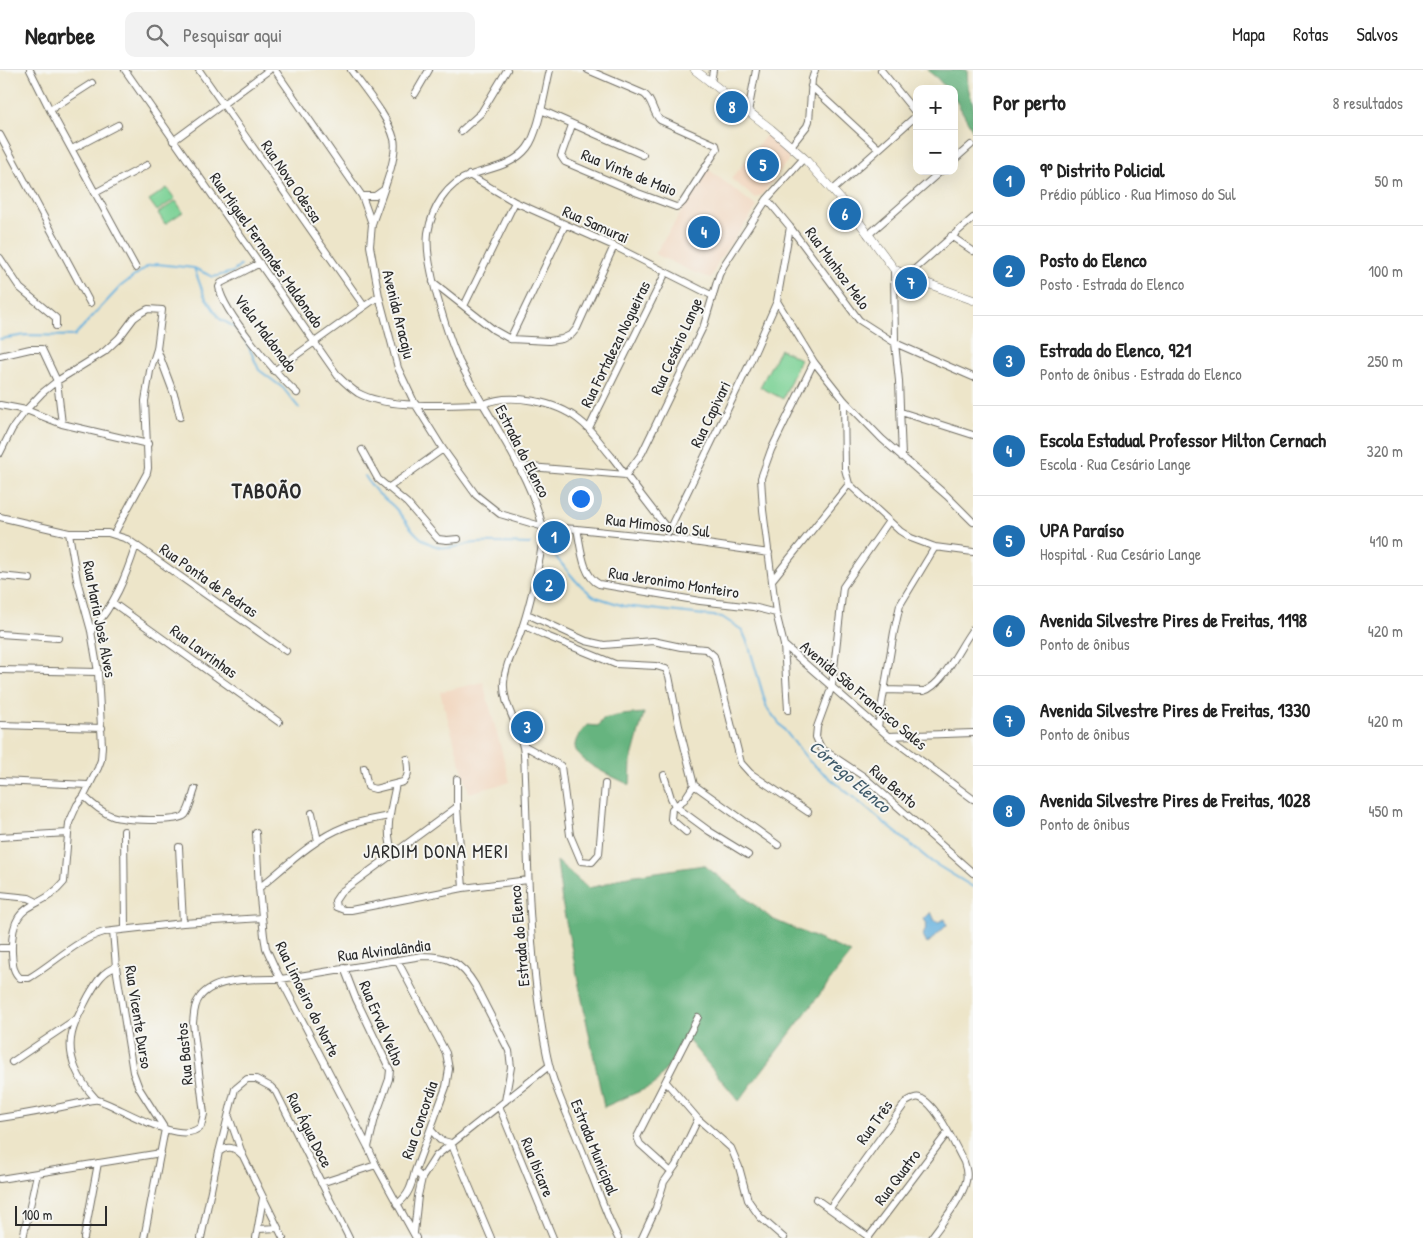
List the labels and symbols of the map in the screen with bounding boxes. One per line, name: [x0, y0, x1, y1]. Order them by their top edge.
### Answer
pin: 8: [716, 88, 748, 126]
street label: Rua Nova Odessa: [256, 135, 328, 227]
street label: Rua Vinte de Maio: [578, 143, 680, 201]
pin: 5: [747, 146, 779, 184]
street label: Rua Miguel Fernandes Maldonado: [205, 168, 329, 333]
pin: 6: [829, 195, 861, 233]
street label: Rua Samurai: [559, 200, 633, 248]
pin: 4: [688, 213, 720, 251]
street label: Rua Munhoz Melo: [801, 222, 876, 314]
pin: 7: [895, 264, 927, 302]
street label: Avenida Aracaju: [377, 267, 421, 361]
street label: Rua Fortaleza Nogueiras: [575, 277, 655, 411]
street label: Viela Maldonado: [230, 290, 303, 377]
street label: Rua Cesário Lange: [645, 293, 707, 398]
street label: Rua Capivari: [684, 377, 736, 451]
street label: Estrada do Elenco: [490, 401, 556, 502]
district label: TABOÃO: [231, 476, 302, 505]
your location: [568, 486, 594, 512]
street label: Rua Mimoso do Sul: [605, 508, 712, 542]
pin: 1: [538, 518, 570, 556]
street label: Rua Ponta de Pedras: [155, 538, 263, 622]
street label: Rua Maria Josè Alves: [78, 559, 122, 679]
street label: Rua Jeronimo Monteiro: [607, 561, 741, 603]
pin: 2: [533, 566, 565, 604]
street label: Rua Lavrinhas: [166, 619, 242, 683]
street label: Avenida São Francisco Sales: [796, 635, 932, 755]
pin: 3: [511, 708, 543, 746]
water label: Córrego Elenco: [804, 734, 897, 819]
street label: Rua Bento: [865, 759, 923, 813]
district label: JARDIM DONA MERI: [363, 838, 509, 864]
street label: Estrada do Elenco: [504, 884, 534, 987]
street label: Rua Alvinalândia: [336, 933, 432, 967]
street label: Rua Limoeiro do Norte: [270, 938, 346, 1061]
street label: Rua Vicente Durso: [120, 964, 158, 1071]
street label: Rua Erval Velho: [354, 977, 410, 1069]
street label: Rua Bastos: [170, 1022, 198, 1086]
street label: Rua Concordia: [395, 1078, 443, 1162]
street label: Rua Água Doce: [282, 1089, 339, 1172]
street label: Rua Três: [850, 1095, 898, 1149]
street label: Estrada Municipal: [566, 1096, 624, 1199]
street label: Rua Ibicare: [516, 1134, 560, 1201]
street label: Rua Quatro: [869, 1144, 926, 1210]
scale bar: [15, 1203, 108, 1226]

